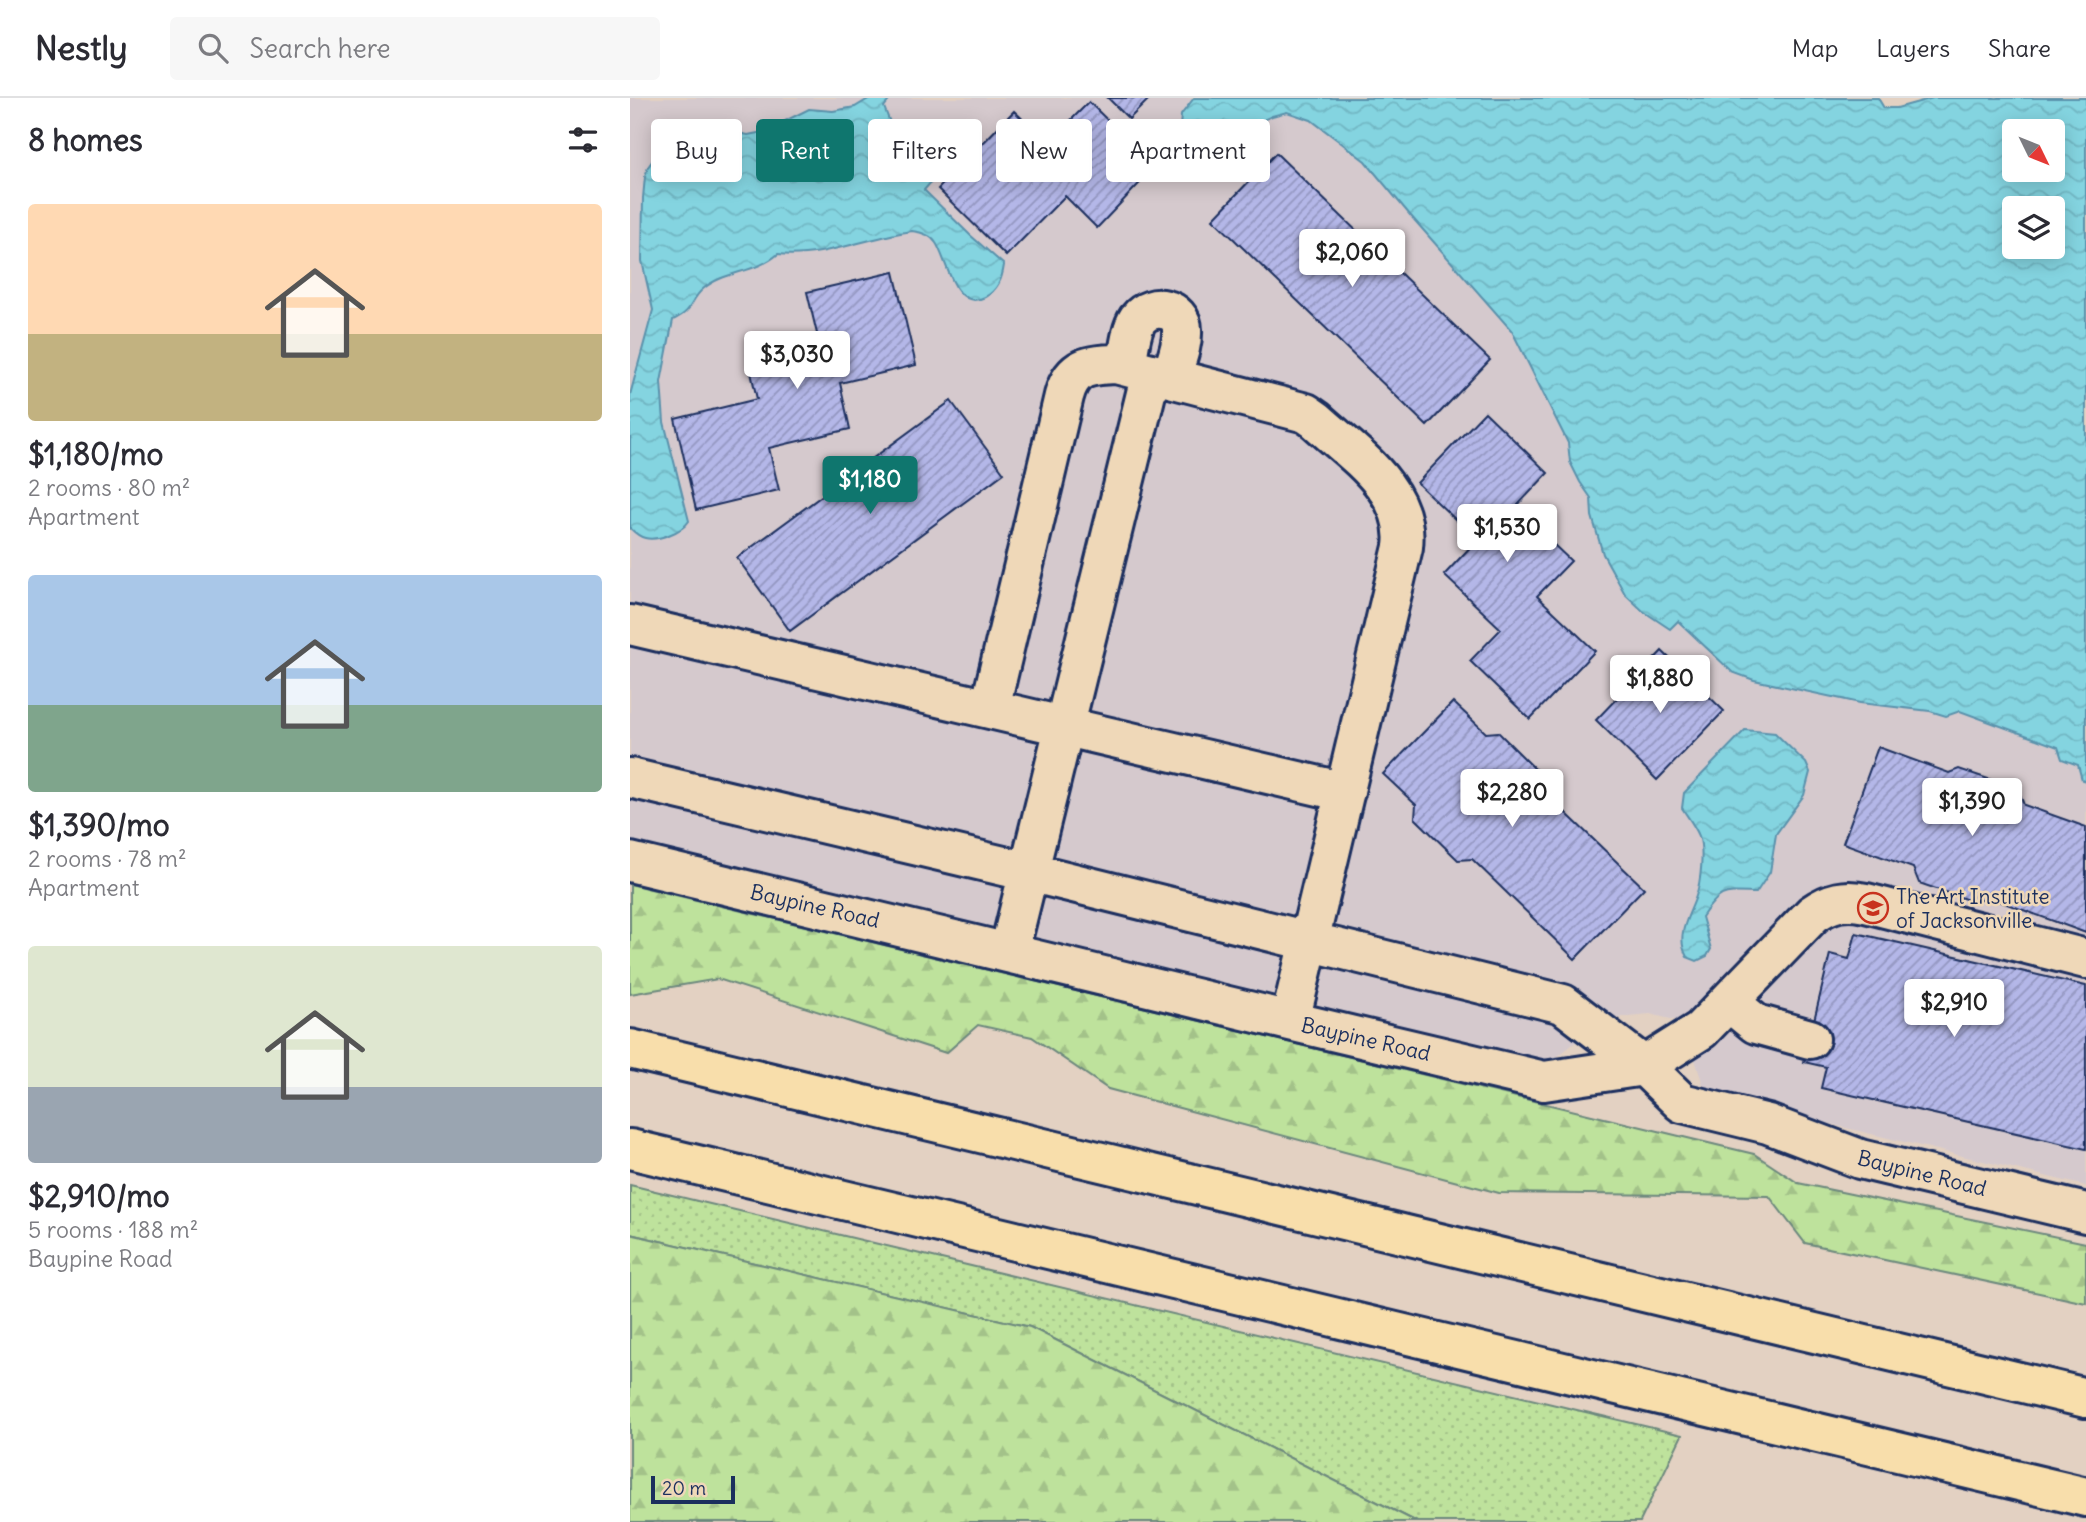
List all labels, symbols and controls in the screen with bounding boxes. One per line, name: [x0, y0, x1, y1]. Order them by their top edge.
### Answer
search box: [170, 17, 660, 80]
text: Nestly: [35, 27, 128, 69]
icon: search: [194, 29, 232, 67]
text: Search here: [250, 32, 391, 65]
text: Map: [1792, 33, 1838, 63]
text: Layers: [1876, 33, 1950, 63]
text: Share: [1988, 33, 2051, 63]
chip: Buy: [651, 119, 742, 182]
chip: Rent: [756, 119, 854, 182]
chip: Filters: [868, 119, 982, 182]
chip: New: [996, 119, 1092, 182]
chip: Apartment: [1106, 119, 1270, 182]
north arrow: [2002, 119, 2065, 182]
map controls: [2002, 119, 2065, 259]
text: 8 homes: [28, 121, 143, 159]
icon: filters: [564, 121, 602, 159]
button: layers: [2002, 196, 2065, 259]
pin: $2,060: [1295, 230, 1409, 289]
text: $2,060: [1315, 237, 1389, 266]
icon: home: [252, 250, 378, 376]
pin: $3,030: [740, 331, 854, 391]
text: $3,030: [760, 339, 834, 368]
text: $1,180/mo: [28, 435, 163, 473]
pin: $1,180: [813, 456, 927, 516]
text: $1,180: [839, 464, 901, 493]
text: 2 rooms · 80 m²: [28, 473, 190, 502]
text: Apartment: [28, 502, 140, 531]
pin: $1,530: [1450, 504, 1564, 564]
text: $1,530: [1473, 512, 1541, 541]
icon: home: [252, 621, 378, 747]
pin: $1,880: [1603, 656, 1717, 715]
text: $1,880: [1626, 663, 1694, 692]
pin: $2,280: [1455, 770, 1569, 829]
text: $2,280: [1476, 777, 1548, 806]
pin: $1,390: [1915, 778, 2029, 838]
text: $1,390: [1938, 786, 2006, 815]
text: $1,390/mo: [28, 806, 170, 844]
text: 2 rooms · 78 m²: [28, 844, 187, 873]
text: Apartment: [28, 873, 140, 902]
street label: Baypine Road: [748, 878, 882, 934]
place label: The Art Institute of Jacksonville: [1896, 883, 2050, 934]
school or university icon: The Art Institute of Jacksonville: [1856, 891, 1890, 925]
pin: $2,910: [1897, 979, 2011, 1039]
text: $2,910: [1920, 987, 1988, 1016]
icon: home: [252, 992, 378, 1118]
street label: Baypine Road: [1299, 1011, 1433, 1067]
street label: Baypine Road: [1855, 1144, 1989, 1202]
text: $2,910/mo: [28, 1177, 170, 1215]
text: 5 rooms · 188 m²: [28, 1215, 198, 1244]
text: Baypine Road: [28, 1244, 173, 1273]
scale bar: [651, 1473, 735, 1505]
text: 20 m: [662, 1476, 706, 1500]

